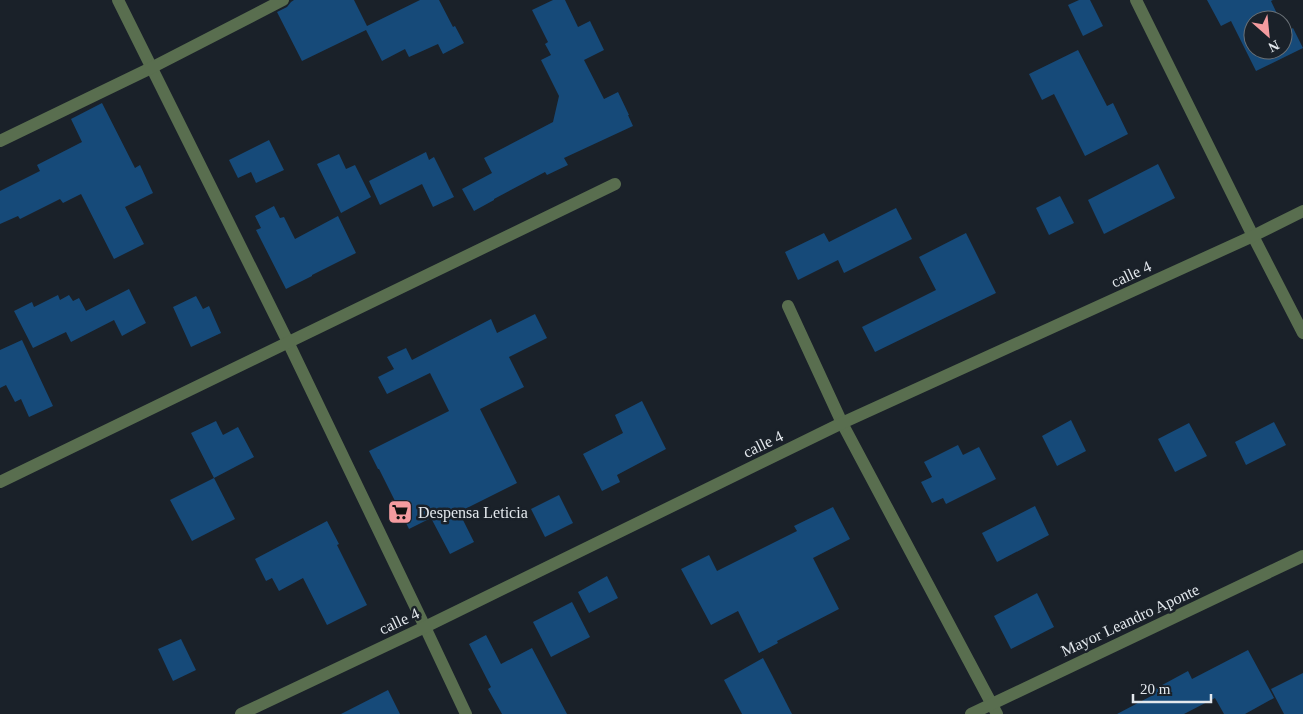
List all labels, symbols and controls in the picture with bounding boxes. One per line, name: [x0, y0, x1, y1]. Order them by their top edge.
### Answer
north arrow: [1243, 10, 1293, 60]
text: N: [1266, 37, 1282, 55]
street label: calle 4: [1108, 257, 1154, 291]
street label: calle 4: [740, 427, 786, 461]
supermarket icon: Despensa Leticia: [387, 499, 413, 525]
place label: Despensa Leticia: [418, 504, 528, 522]
street label: Mayor Leandro Aponte: [1058, 581, 1202, 660]
street label: calle 4: [376, 604, 422, 638]
scale bar: [1133, 672, 1210, 704]
text: 20 m: [1140, 681, 1171, 697]

